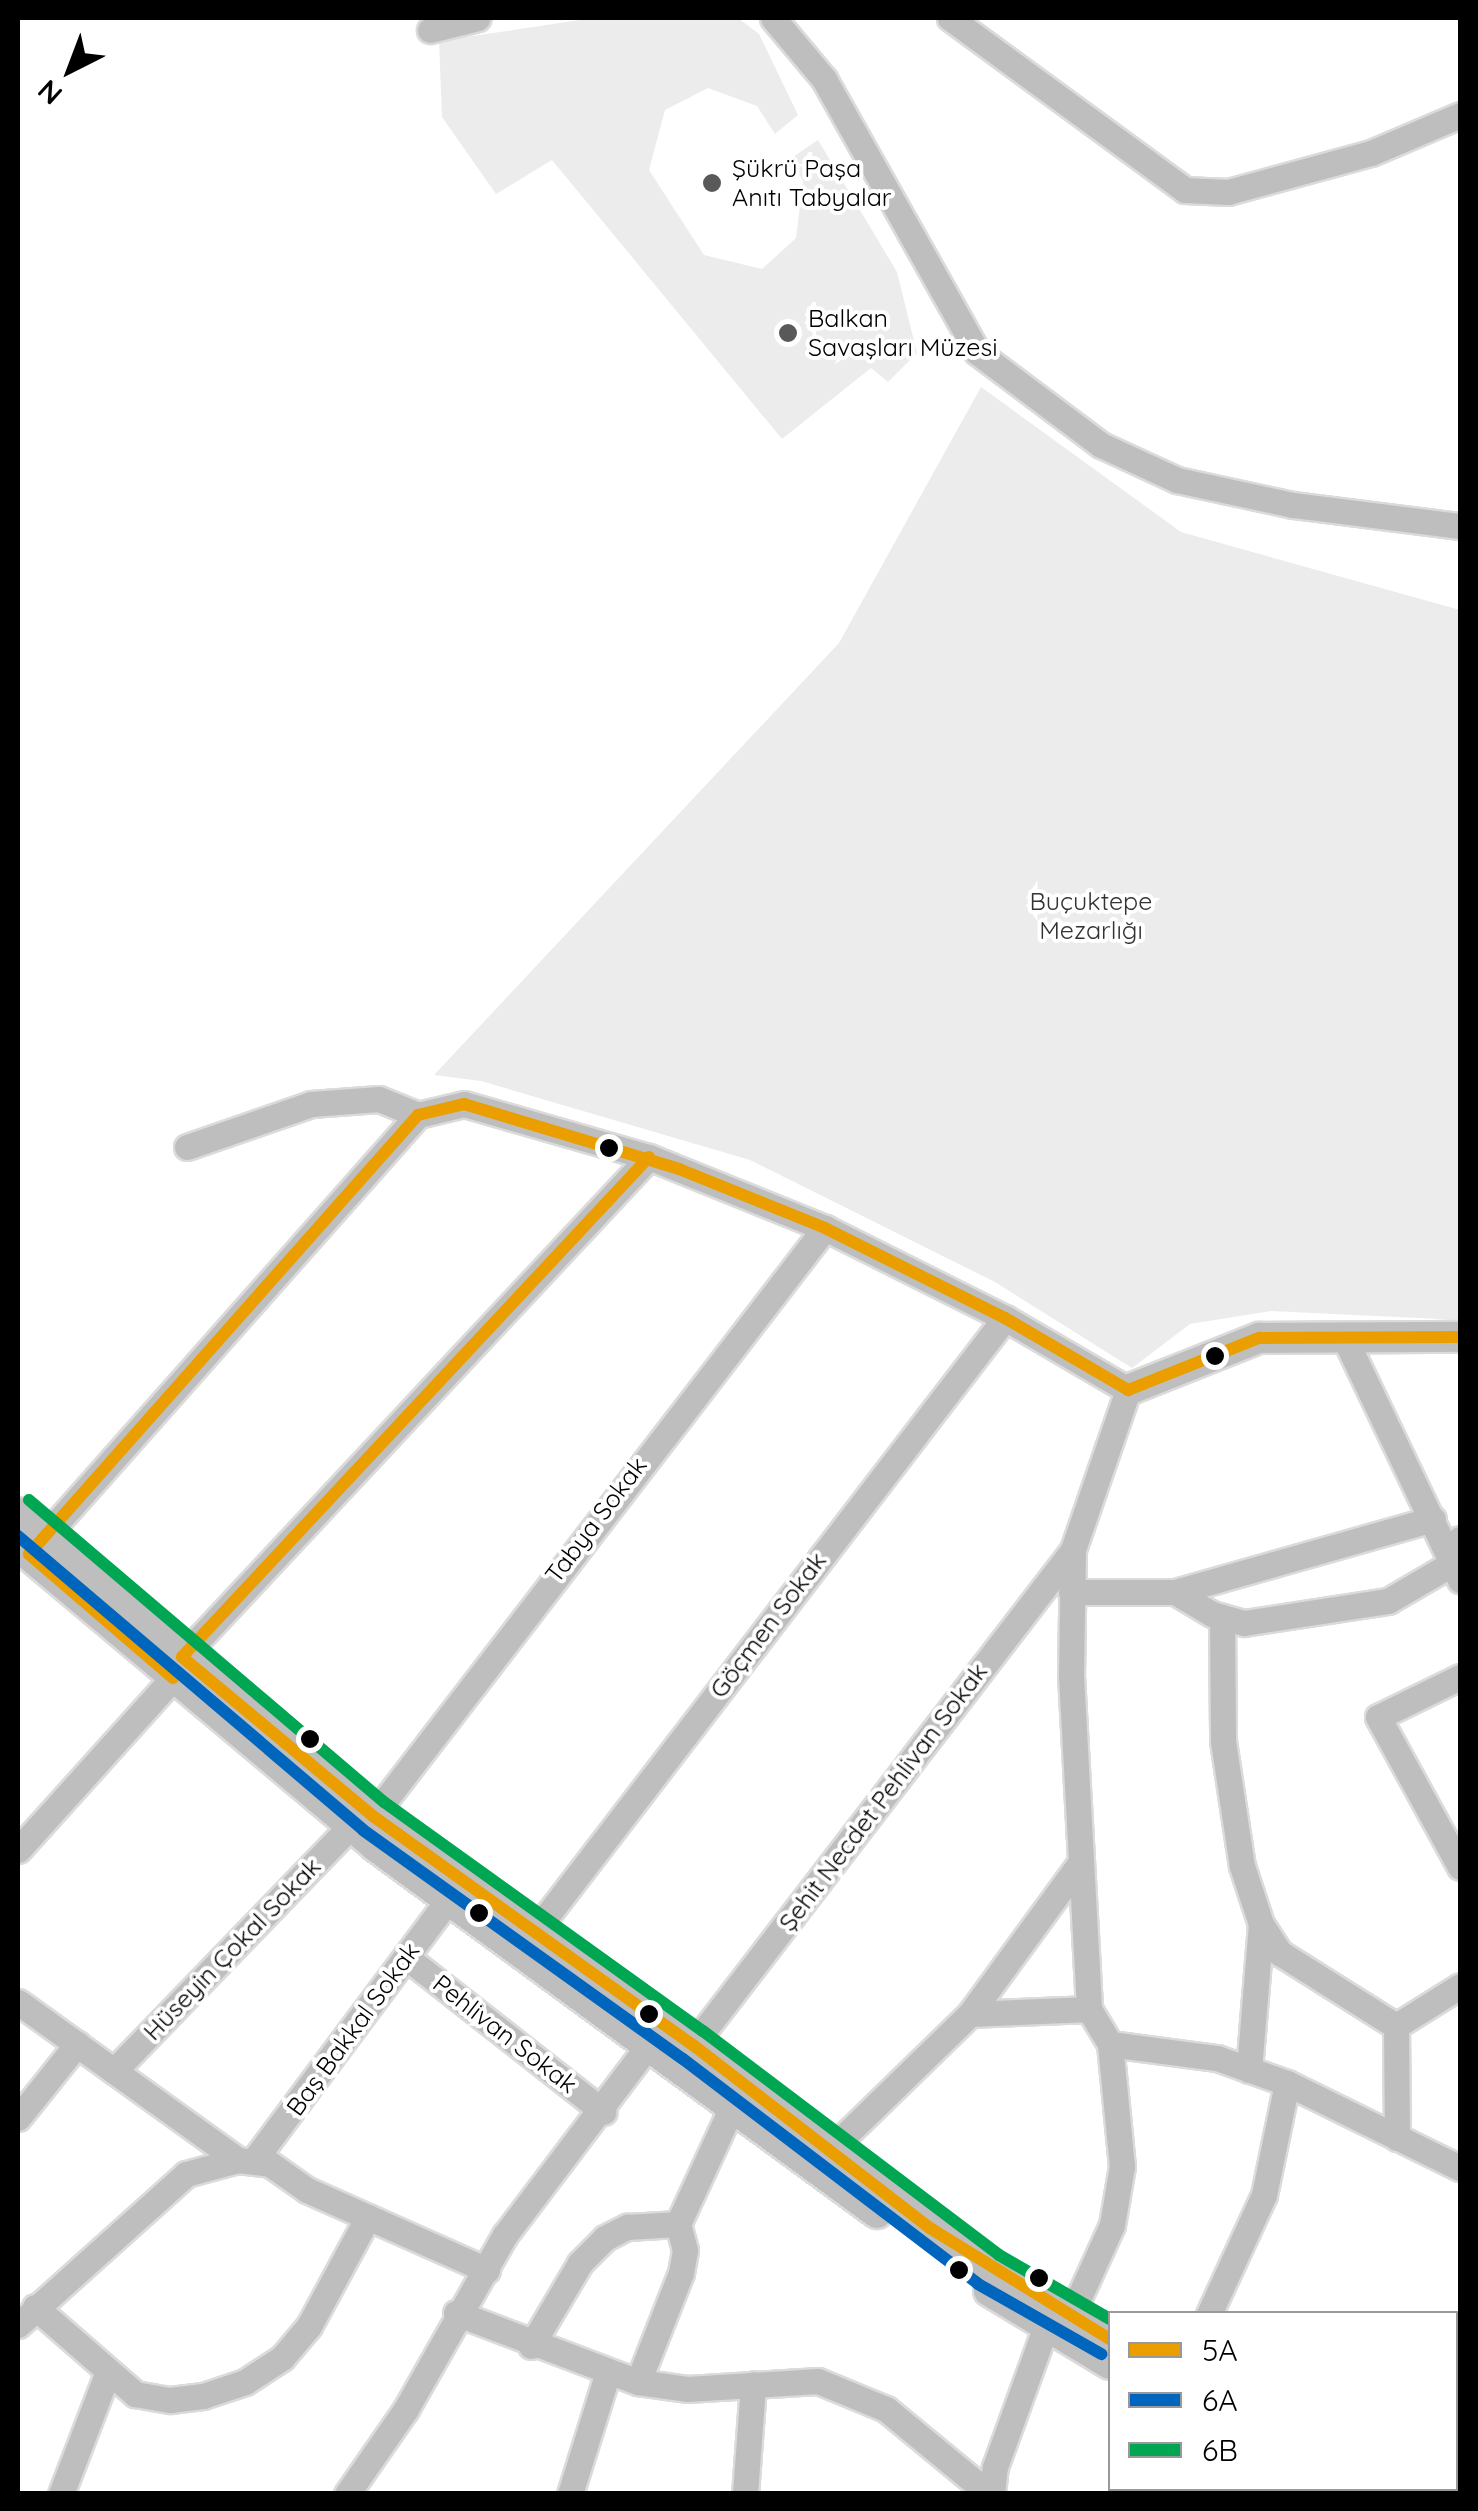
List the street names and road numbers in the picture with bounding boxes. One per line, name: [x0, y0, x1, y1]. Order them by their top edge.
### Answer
street label: Tabya Sokak: [539, 1451, 653, 1589]
street label: Göçmen Sokak: [703, 1546, 833, 1704]
street label: Şehit Necdet Pehlivan Sokak: [772, 1657, 994, 1937]
street label: Hüseyin Çokal Sokak: [137, 1851, 327, 2047]
street label: Baş Bakkal Sokak: [280, 1937, 426, 2121]
street label: Pehlivan Sokak: [427, 1968, 583, 2100]

